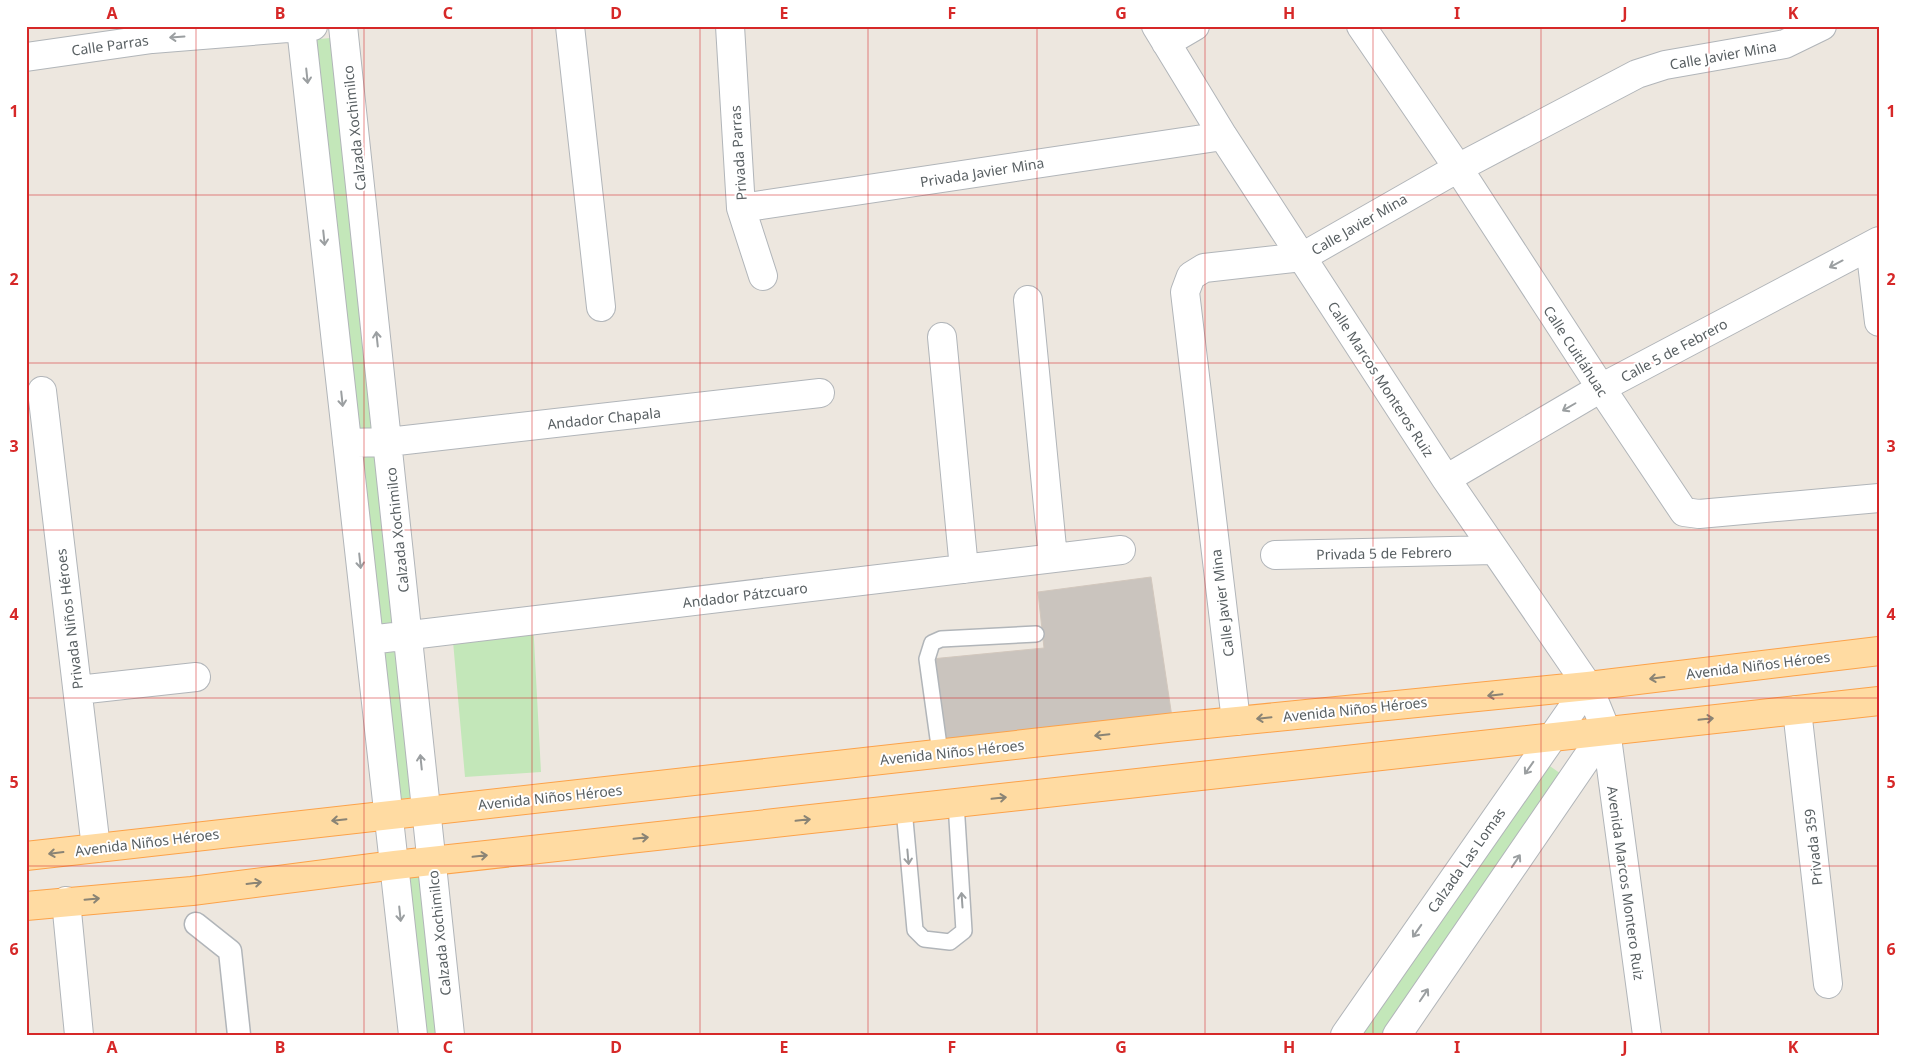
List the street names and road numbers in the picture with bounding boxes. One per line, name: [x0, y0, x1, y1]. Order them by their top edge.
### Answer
street label: Calle Parras: [70, 30, 150, 60]
street label: Calle Javier Mina: [1668, 36, 1778, 74]
street label: Calzada Xochimilco: [338, 64, 370, 192]
street label: Privada Parras: [725, 105, 751, 201]
street label: Privada Javier Mina: [919, 153, 1045, 191]
street label: Calle Javier Mina: [1307, 189, 1411, 259]
street label: Calle Marcos Monteros Ruiz: [1324, 298, 1439, 461]
street label: Calle Cuitláhuac: [1539, 302, 1613, 400]
street label: Calle 5 de Febrero: [1617, 314, 1731, 386]
street label: Andador Chapala: [546, 403, 662, 433]
street label: Calzada Xochimilco: [381, 466, 413, 594]
street label: Privada 5 de Febrero: [1316, 542, 1452, 564]
street label: Privada Niños Héroes: [51, 547, 87, 690]
street label: Calle Javier Mina: [1206, 548, 1238, 658]
street label: Andador Pátzcuaro: [681, 578, 809, 612]
street label: Avenida Niños Héroes: [1685, 647, 1831, 683]
street label: Avenida Niños Héroes: [1282, 692, 1428, 726]
street label: Avenida Niños Héroes: [879, 735, 1025, 769]
street label: Avenida Niños Héroes: [477, 780, 623, 814]
street label: Avenida Marcos Montero Ruiz: [1603, 785, 1649, 982]
street label: Calzada Las Lomas: [1423, 804, 1509, 916]
street label: Privada 359: [1800, 808, 1826, 886]
street label: Avenida Niños Héroes: [74, 824, 220, 860]
street label: Calzada Xochimilco: [423, 869, 455, 997]

